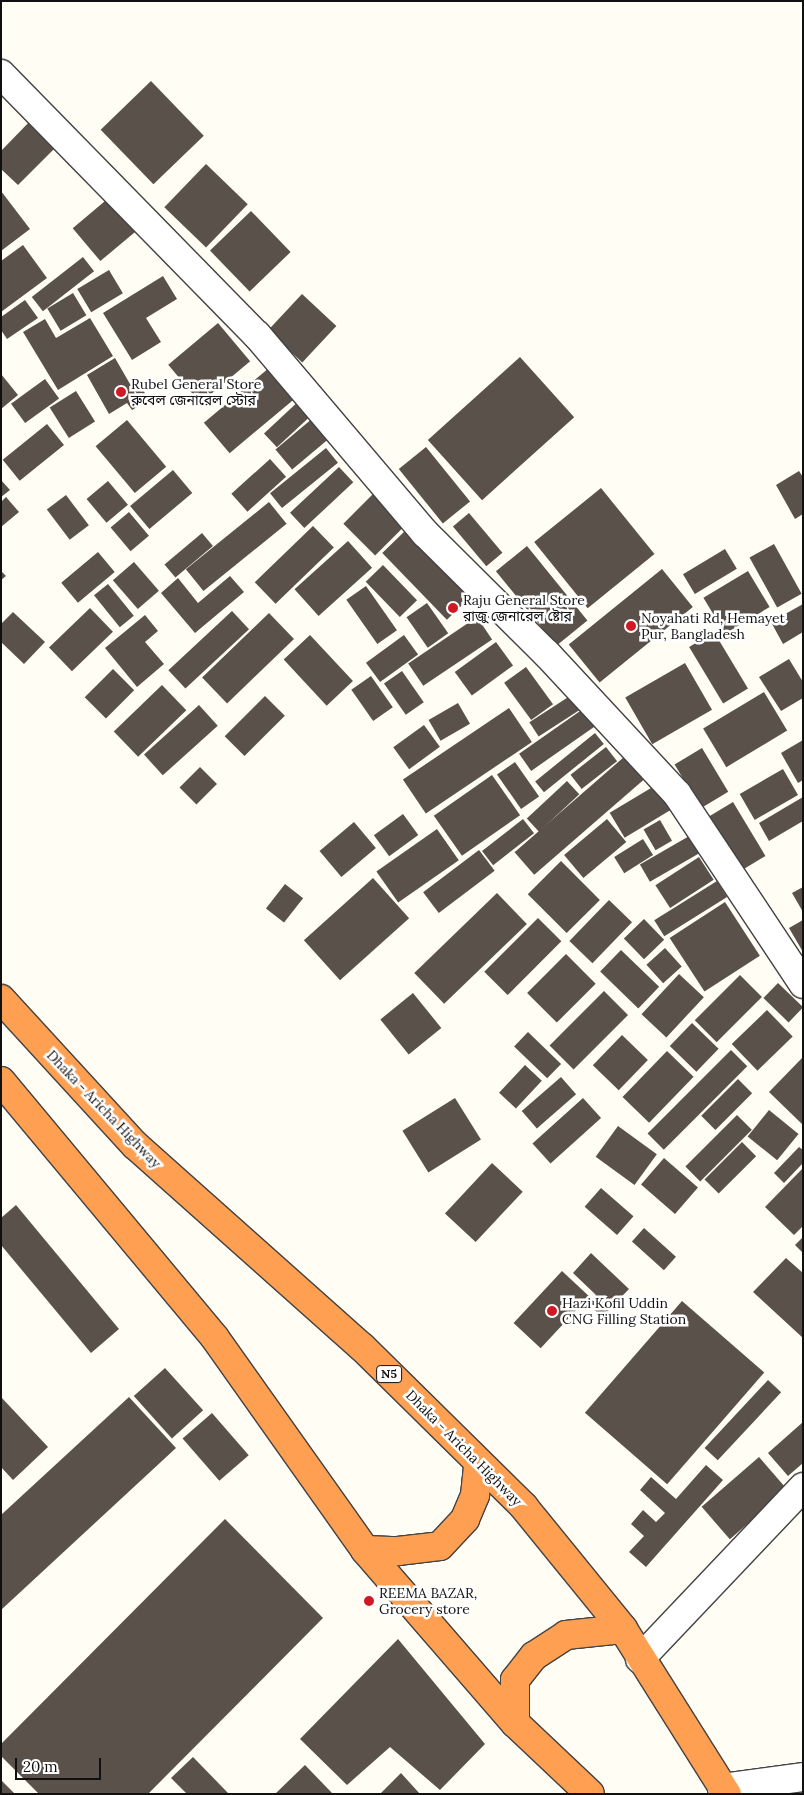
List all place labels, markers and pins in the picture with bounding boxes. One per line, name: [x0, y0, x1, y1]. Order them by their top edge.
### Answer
place label: Rubel General Store রুবেল জেনারেল স্টোর: [131, 376, 261, 408]
marker: Rubel General Store রুবেল জেনারেল স্টোর: [115, 386, 127, 398]
place label: Raju General Store রাজু জেনারেল ষ্টোর: [463, 592, 585, 624]
marker: Raju General Store রাজু জেনারেল ষ্টোর: [447, 602, 459, 614]
place label: Noyahati Rd, Hemayet Pur, Bangladesh: [641, 610, 785, 642]
marker: Noyahati Rd, Hemayet Pur, Bangladesh: [625, 620, 637, 632]
place label: Hazi Kofil Uddin CNG Filling Station: [562, 1295, 686, 1328]
marker: Hazi Kofil Uddin CNG Filling Station: [546, 1305, 558, 1317]
place label: REEMA BAZAR, Grocery store: [379, 1585, 477, 1618]
marker: REEMA BAZAR, Grocery store: [363, 1595, 375, 1607]

